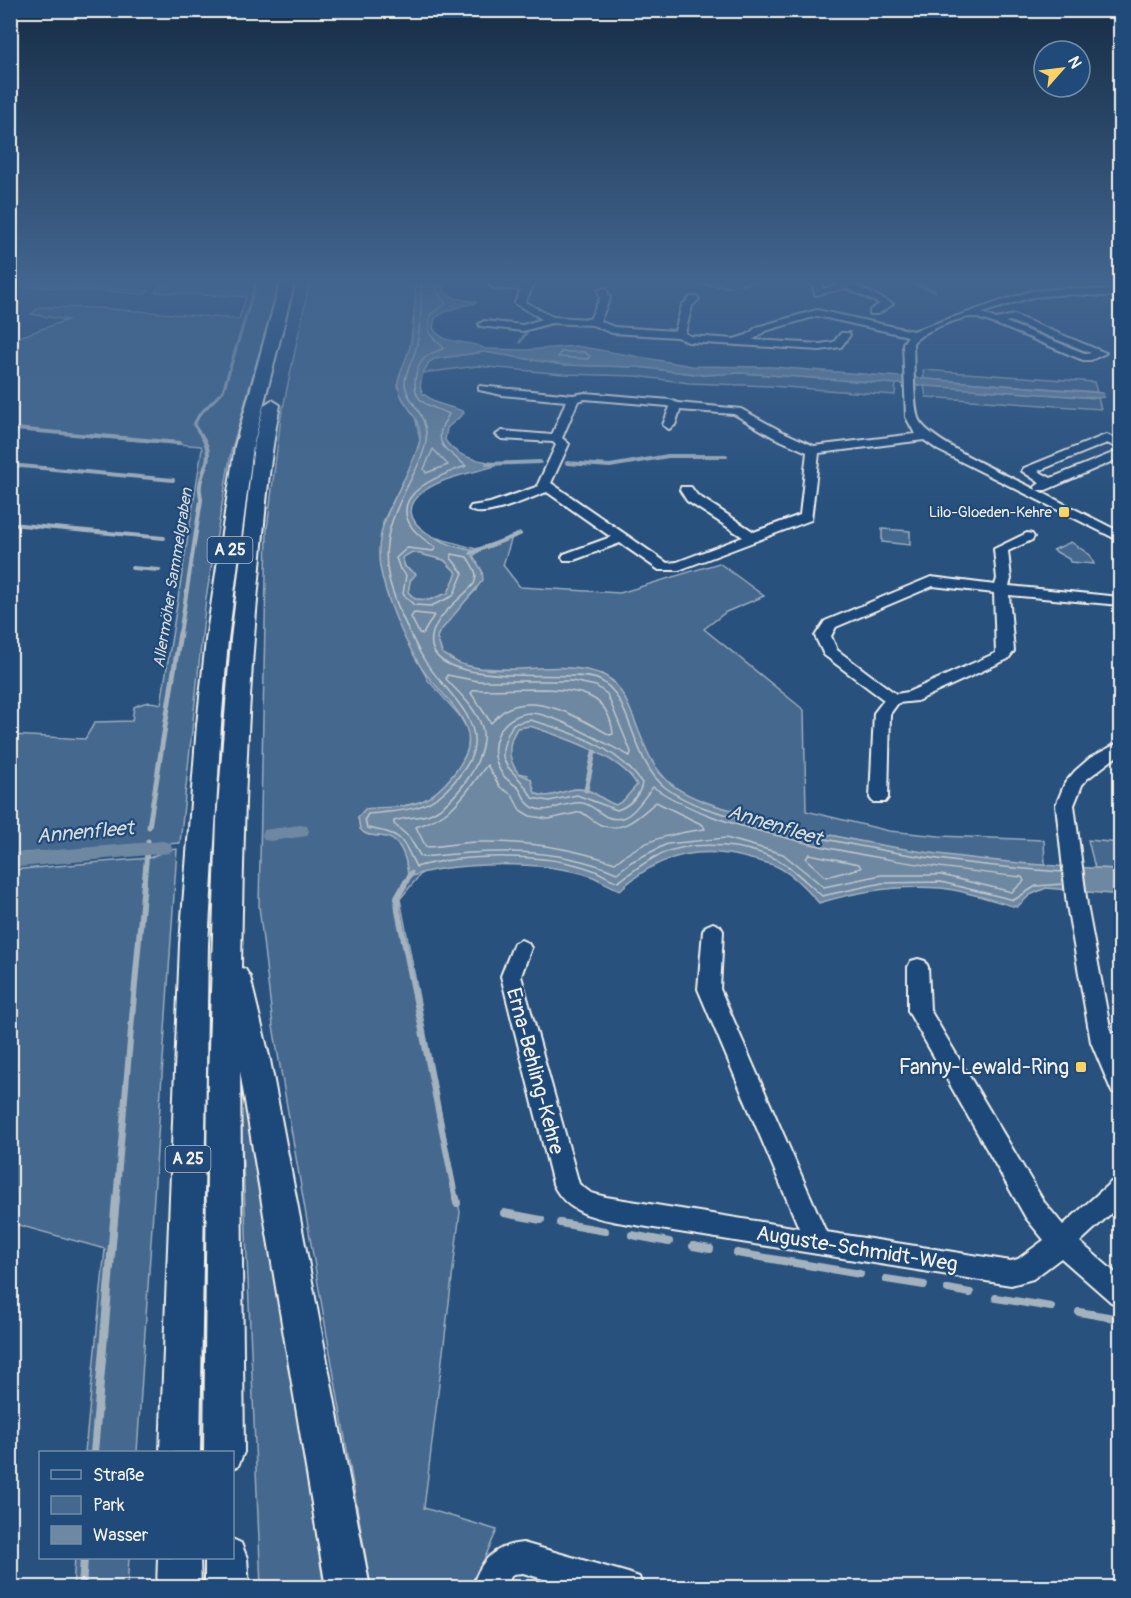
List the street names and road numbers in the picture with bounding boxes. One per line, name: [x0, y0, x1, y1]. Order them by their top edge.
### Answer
road number: A 25: [208, 537, 252, 563]
street label: Erna-Behling-Kehre: [500, 985, 570, 1158]
road number: A 25: [166, 1146, 210, 1172]
street label: Auguste-Schmidt-Weg: [754, 1220, 960, 1278]

